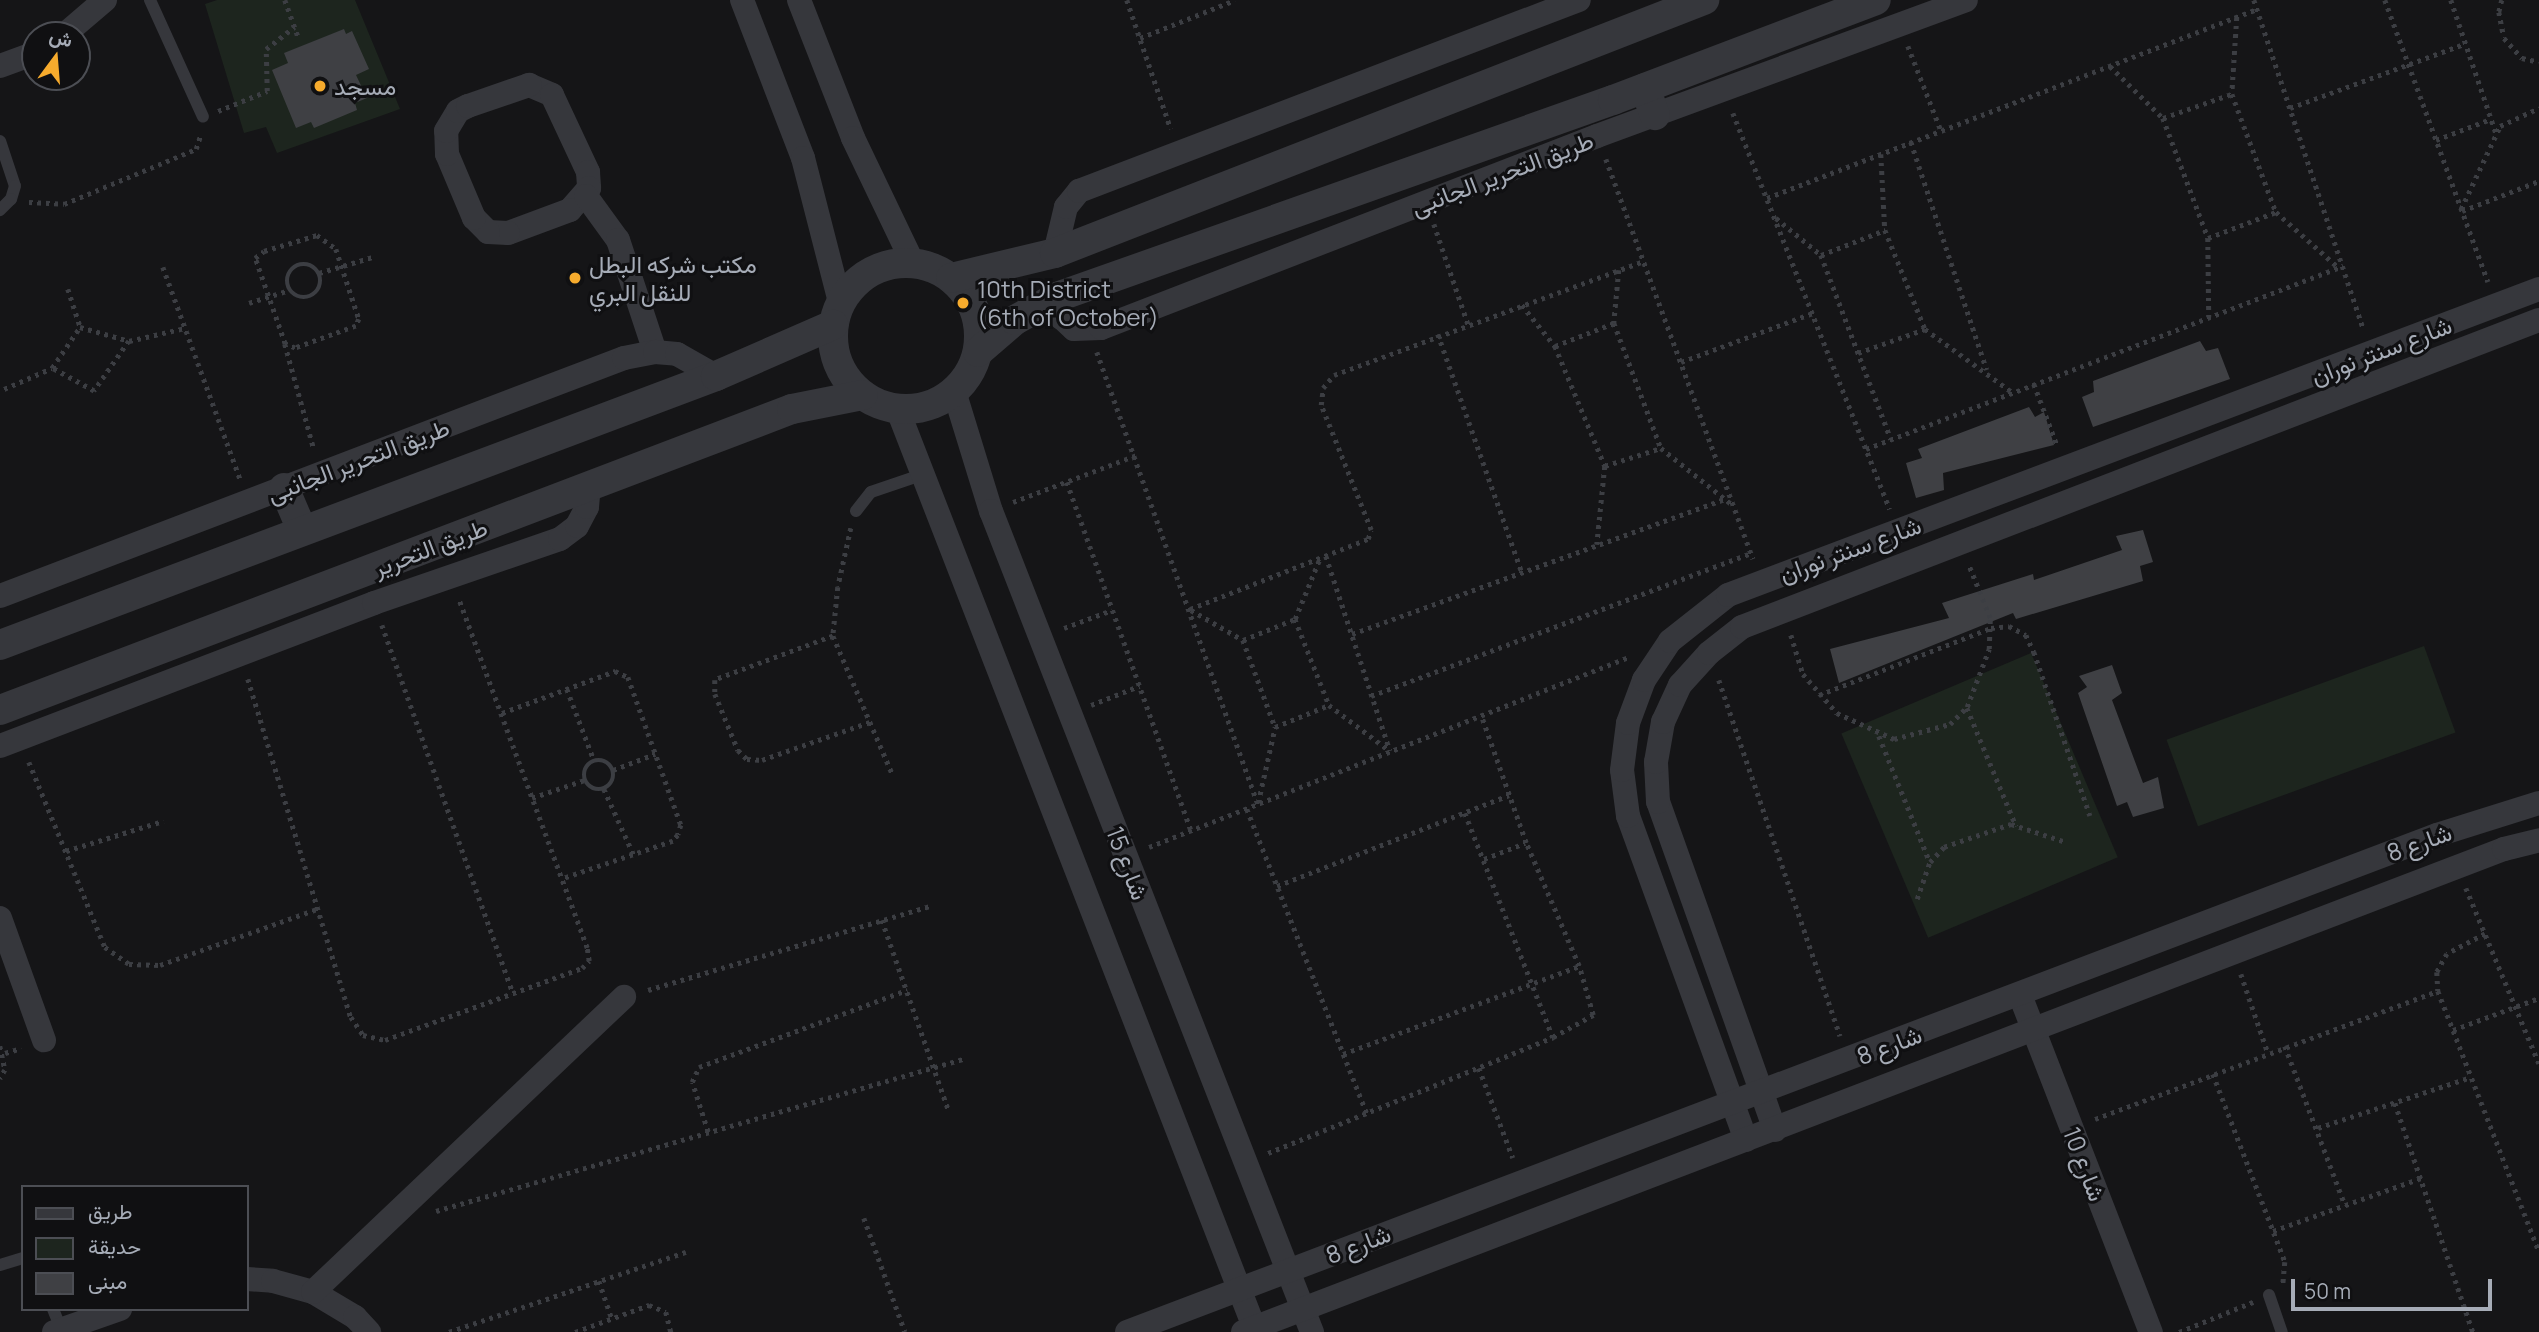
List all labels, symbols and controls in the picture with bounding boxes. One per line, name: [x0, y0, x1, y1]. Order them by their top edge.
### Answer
north arrow: [21, 21, 91, 91]
text: ش: [47, 22, 76, 53]
place label: مسجد: [334, 72, 396, 100]
marker: مسجد: [312, 78, 328, 94]
street label: طريق التحرير الجانبى: [1407, 125, 1597, 221]
place label: مكتب شركه البطل للنقل البري: [589, 250, 757, 306]
marker: مكتب شركه البطل للنقل البري: [567, 270, 583, 286]
place label: 10th District (6th of October): [977, 275, 1159, 331]
marker: 10th District (6th of October): [955, 295, 971, 311]
street label: شارع سنتر نوران: [2306, 310, 2456, 390]
street label: طريق التحرير الجانبى: [263, 412, 453, 508]
street label: شارع سنتر نوران: [1775, 510, 1925, 588]
street label: طريق التحرير: [369, 512, 491, 582]
street label: شارع 8: [2383, 817, 2455, 867]
street label: شارع 15: [1101, 822, 1155, 904]
street label: شارع 8: [1853, 1020, 1925, 1070]
street label: شارع 10: [2058, 1123, 2112, 1205]
legend: [21, 1185, 248, 1311]
text: طريق: [88, 1197, 133, 1225]
street label: شارع 8: [1322, 1219, 1394, 1269]
text: حديقة: [88, 1232, 141, 1260]
scale bar: [2294, 1266, 2495, 1310]
text: مبنى: [88, 1267, 127, 1295]
text: 50 m: [2304, 1277, 2351, 1305]

